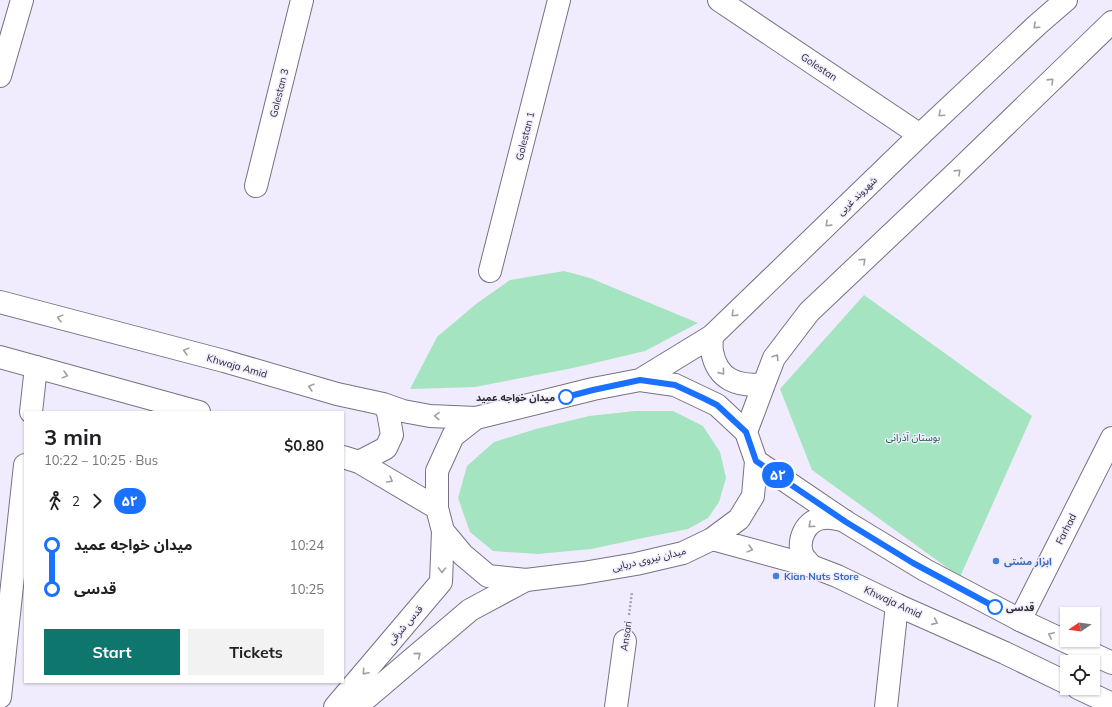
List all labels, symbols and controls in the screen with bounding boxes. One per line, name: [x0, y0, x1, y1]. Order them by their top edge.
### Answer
one-way arrow: [1034, 21, 1041, 28]
street label: Golestan: [798, 50, 840, 84]
street label: Golestan 3: [267, 67, 291, 119]
one-way arrow: [1046, 79, 1054, 86]
street label: Golestan 1: [513, 110, 537, 162]
one-way arrow: [938, 110, 946, 117]
one-way arrow: [953, 169, 961, 177]
street label: شهروند غربی: [834, 174, 880, 218]
one-way arrow: [825, 219, 833, 227]
one-way arrow: [858, 258, 866, 266]
one-way arrow: [731, 310, 739, 317]
one-way arrow: [57, 314, 64, 323]
one-way arrow: [183, 348, 189, 356]
street label: Khwaja Amid: [205, 351, 269, 381]
one-way arrow: [772, 354, 779, 361]
one-way arrow: [717, 367, 724, 375]
one-way arrow: [61, 370, 68, 379]
one-way arrow: [308, 383, 315, 392]
marker: میدان خواجه عمید: [558, 389, 574, 405]
place label: میدان خواجه عمید: [476, 391, 555, 404]
one-way arrow: [434, 412, 440, 421]
text: 3 min: [44, 423, 102, 451]
park label: بوستان آذرانی: [886, 431, 940, 444]
text: $0.80: [284, 436, 324, 455]
text: 10:22 – 10:25 · Bus: [44, 452, 158, 468]
line badge: ۵۲: [760, 462, 796, 488]
text: ۵۲: [770, 466, 786, 484]
one-way arrow: [386, 476, 393, 483]
icon: walk: [44, 490, 66, 512]
icon: forward: [86, 490, 108, 512]
text: ۵۲: [122, 492, 138, 510]
text: 2: [72, 493, 80, 509]
street label: Farhad: [1053, 511, 1079, 547]
one-way arrow: [808, 520, 815, 527]
text: میدان خواجه عمید: [74, 535, 192, 554]
text: 10:24: [290, 537, 324, 553]
street label: میدان نیروی دریایی: [611, 544, 687, 574]
one-way arrow: [747, 545, 753, 553]
place label: ابزار مشتی: [1004, 555, 1052, 568]
marker: ابزار مشتی: [991, 556, 1001, 566]
one-way arrow: [438, 567, 446, 573]
place label: Kian Nuts Store: [784, 570, 859, 583]
marker: Kian Nuts Store: [771, 571, 781, 581]
text: قدسی: [74, 579, 116, 598]
text: 10:25: [290, 581, 324, 597]
street label: Khwaja Amid: [862, 583, 924, 621]
marker: قدسی: [987, 599, 1003, 615]
place label: قدسی: [1006, 601, 1034, 614]
street label: قدس شرقی: [384, 602, 426, 647]
north arrow: [1060, 607, 1100, 647]
map controls: [1060, 607, 1100, 695]
one-way arrow: [931, 617, 939, 625]
street label: Ansari: [617, 620, 635, 652]
button: Start: [44, 629, 180, 675]
button: Tickets: [188, 629, 324, 675]
one-way arrow: [1048, 631, 1055, 639]
one-way arrow: [413, 652, 420, 659]
button: locate: [1060, 655, 1100, 695]
one-way arrow: [363, 667, 370, 674]

